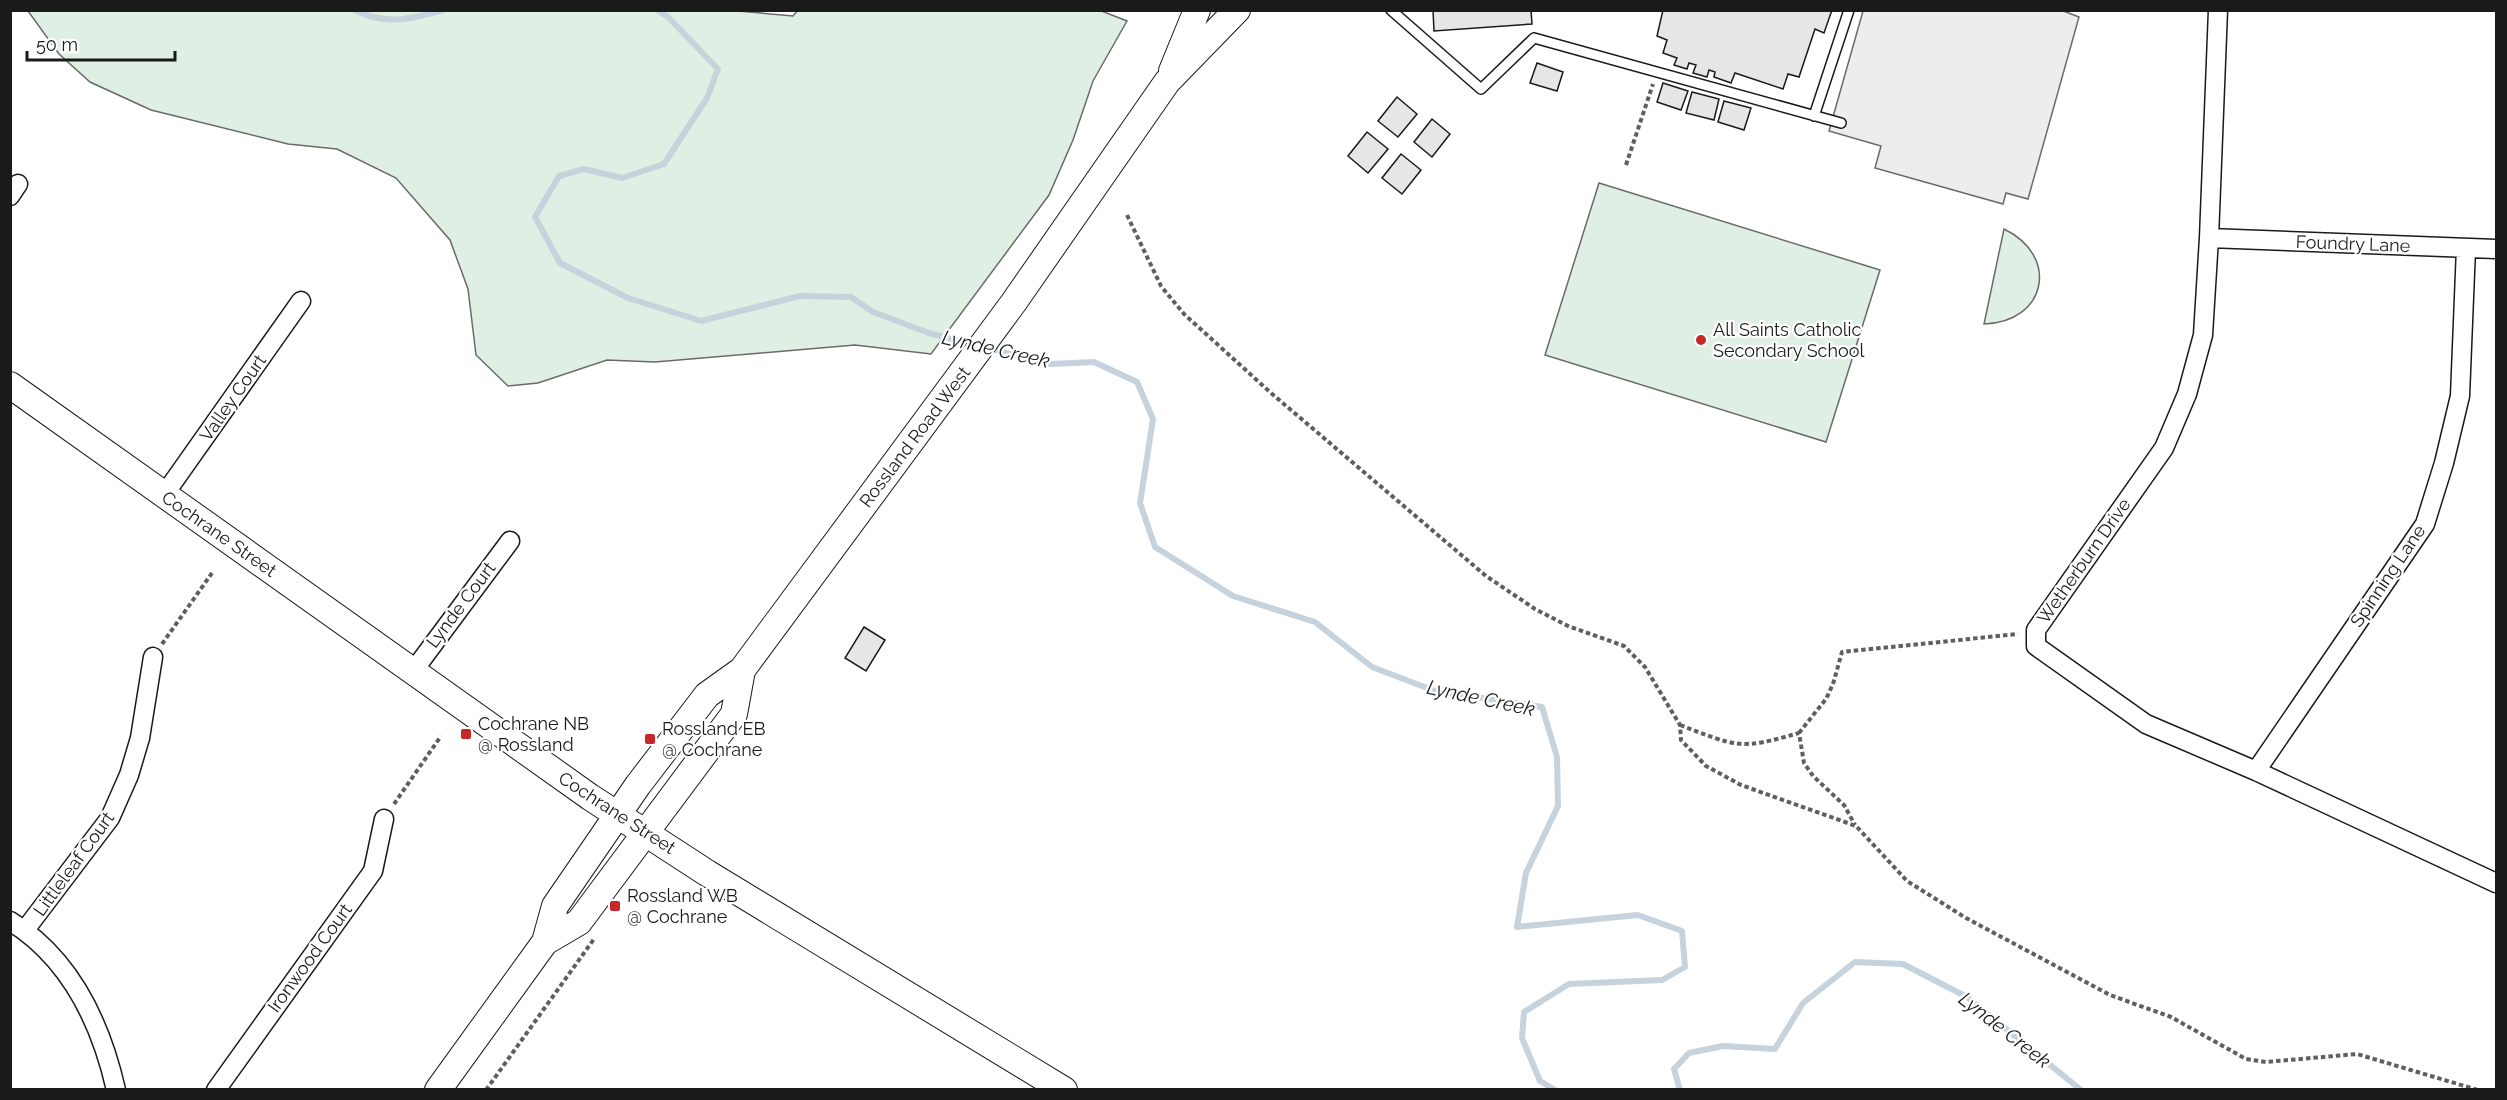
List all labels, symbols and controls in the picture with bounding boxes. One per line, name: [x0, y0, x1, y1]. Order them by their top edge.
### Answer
scale bar: [27, 24, 176, 62]
text: 50 m: [36, 34, 78, 55]
street label: Foundry Lane: [2295, 231, 2411, 256]
place label: All Saints Catholic Secondary School: [1713, 319, 1864, 361]
water label: Lynde Creek: [940, 325, 1053, 373]
marker: All Saints Catholic Secondary School: [1694, 333, 1708, 347]
street label: Valley Court: [195, 350, 270, 445]
street label: Rossland Road West: [855, 362, 974, 511]
street label: Cochrane Street: [158, 486, 281, 581]
street label: Wetherburn Drive: [2033, 494, 2135, 627]
street label: Spinning Lane: [2346, 520, 2430, 631]
street label: Lynde Court: [422, 558, 500, 652]
water label: Lynde Creek: [1425, 675, 1538, 721]
place label: Cochrane NB @ Rossland: [478, 713, 589, 755]
place label: Rossland EB @ Cochrane: [662, 718, 766, 760]
marker: Cochrane NB @ Rossland: [459, 727, 473, 741]
marker: Rossland EB @ Cochrane: [643, 732, 657, 746]
street label: Cochrane Street: [555, 767, 680, 858]
street label: Littleleaf Court: [29, 808, 118, 920]
place label: Rossland WB @ Cochrane: [627, 885, 738, 927]
street label: Ironwood Court: [263, 899, 356, 1016]
marker: Rossland WB @ Cochrane: [608, 899, 622, 913]
water label: Lynde Creek: [1954, 987, 2056, 1073]

